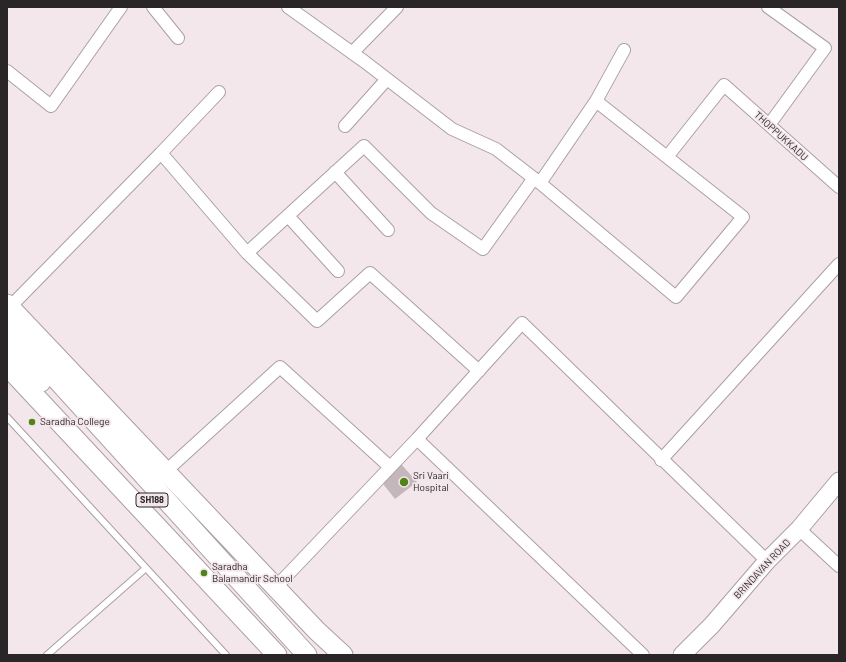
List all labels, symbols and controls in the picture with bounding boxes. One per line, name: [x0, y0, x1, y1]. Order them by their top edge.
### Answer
street label: THOPPUKKADU: [752, 109, 810, 163]
place label: Saradha College: [40, 416, 110, 428]
marker: Saradha College: [27, 417, 37, 427]
place label: Sri Vaari Hospital: [413, 470, 449, 494]
marker: Sri Vaari Hospital: [398, 476, 410, 488]
road number: SH188: [136, 493, 168, 507]
street label: BRINDAVAN ROAD: [731, 537, 793, 601]
place label: Saradha Balamandir School: [212, 561, 293, 584]
marker: Saradha Balamandir School: [199, 568, 209, 578]

